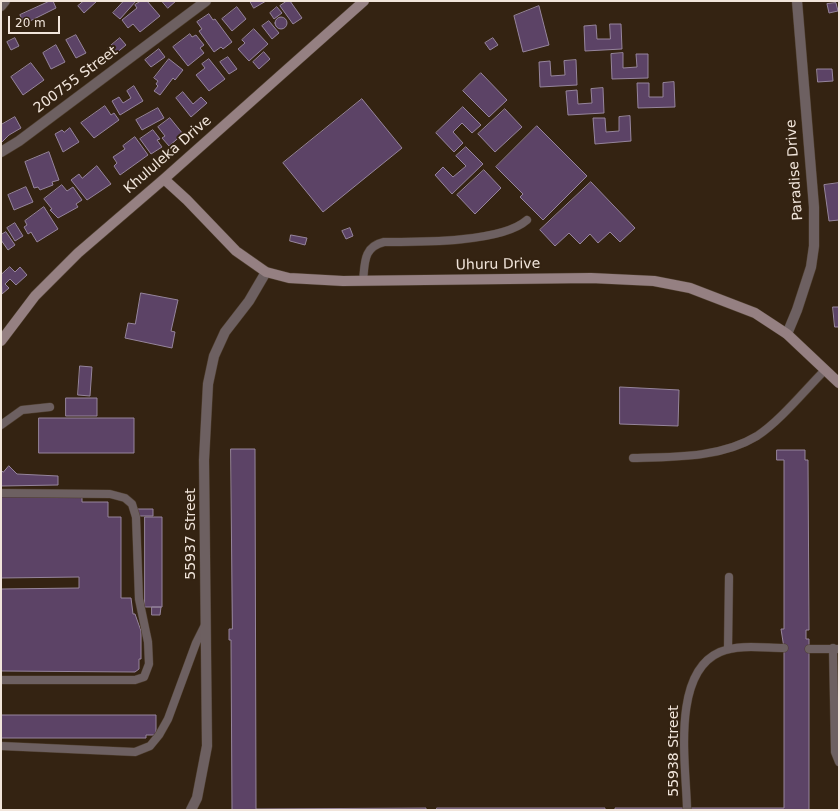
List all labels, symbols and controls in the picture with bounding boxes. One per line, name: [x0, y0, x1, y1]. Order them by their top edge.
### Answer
scale bar: [10, 8, 62, 34]
text: 20 m: [15, 16, 46, 30]
street label: 200755 Street: [31, 43, 121, 117]
street label: Khululeka Drive: [121, 112, 215, 198]
street label: Paradise Drive: [783, 119, 807, 221]
street label: Uhuru Drive: [456, 256, 540, 274]
street label: 55937 Street: [183, 488, 199, 580]
street label: 55938 Street: [666, 705, 682, 797]

